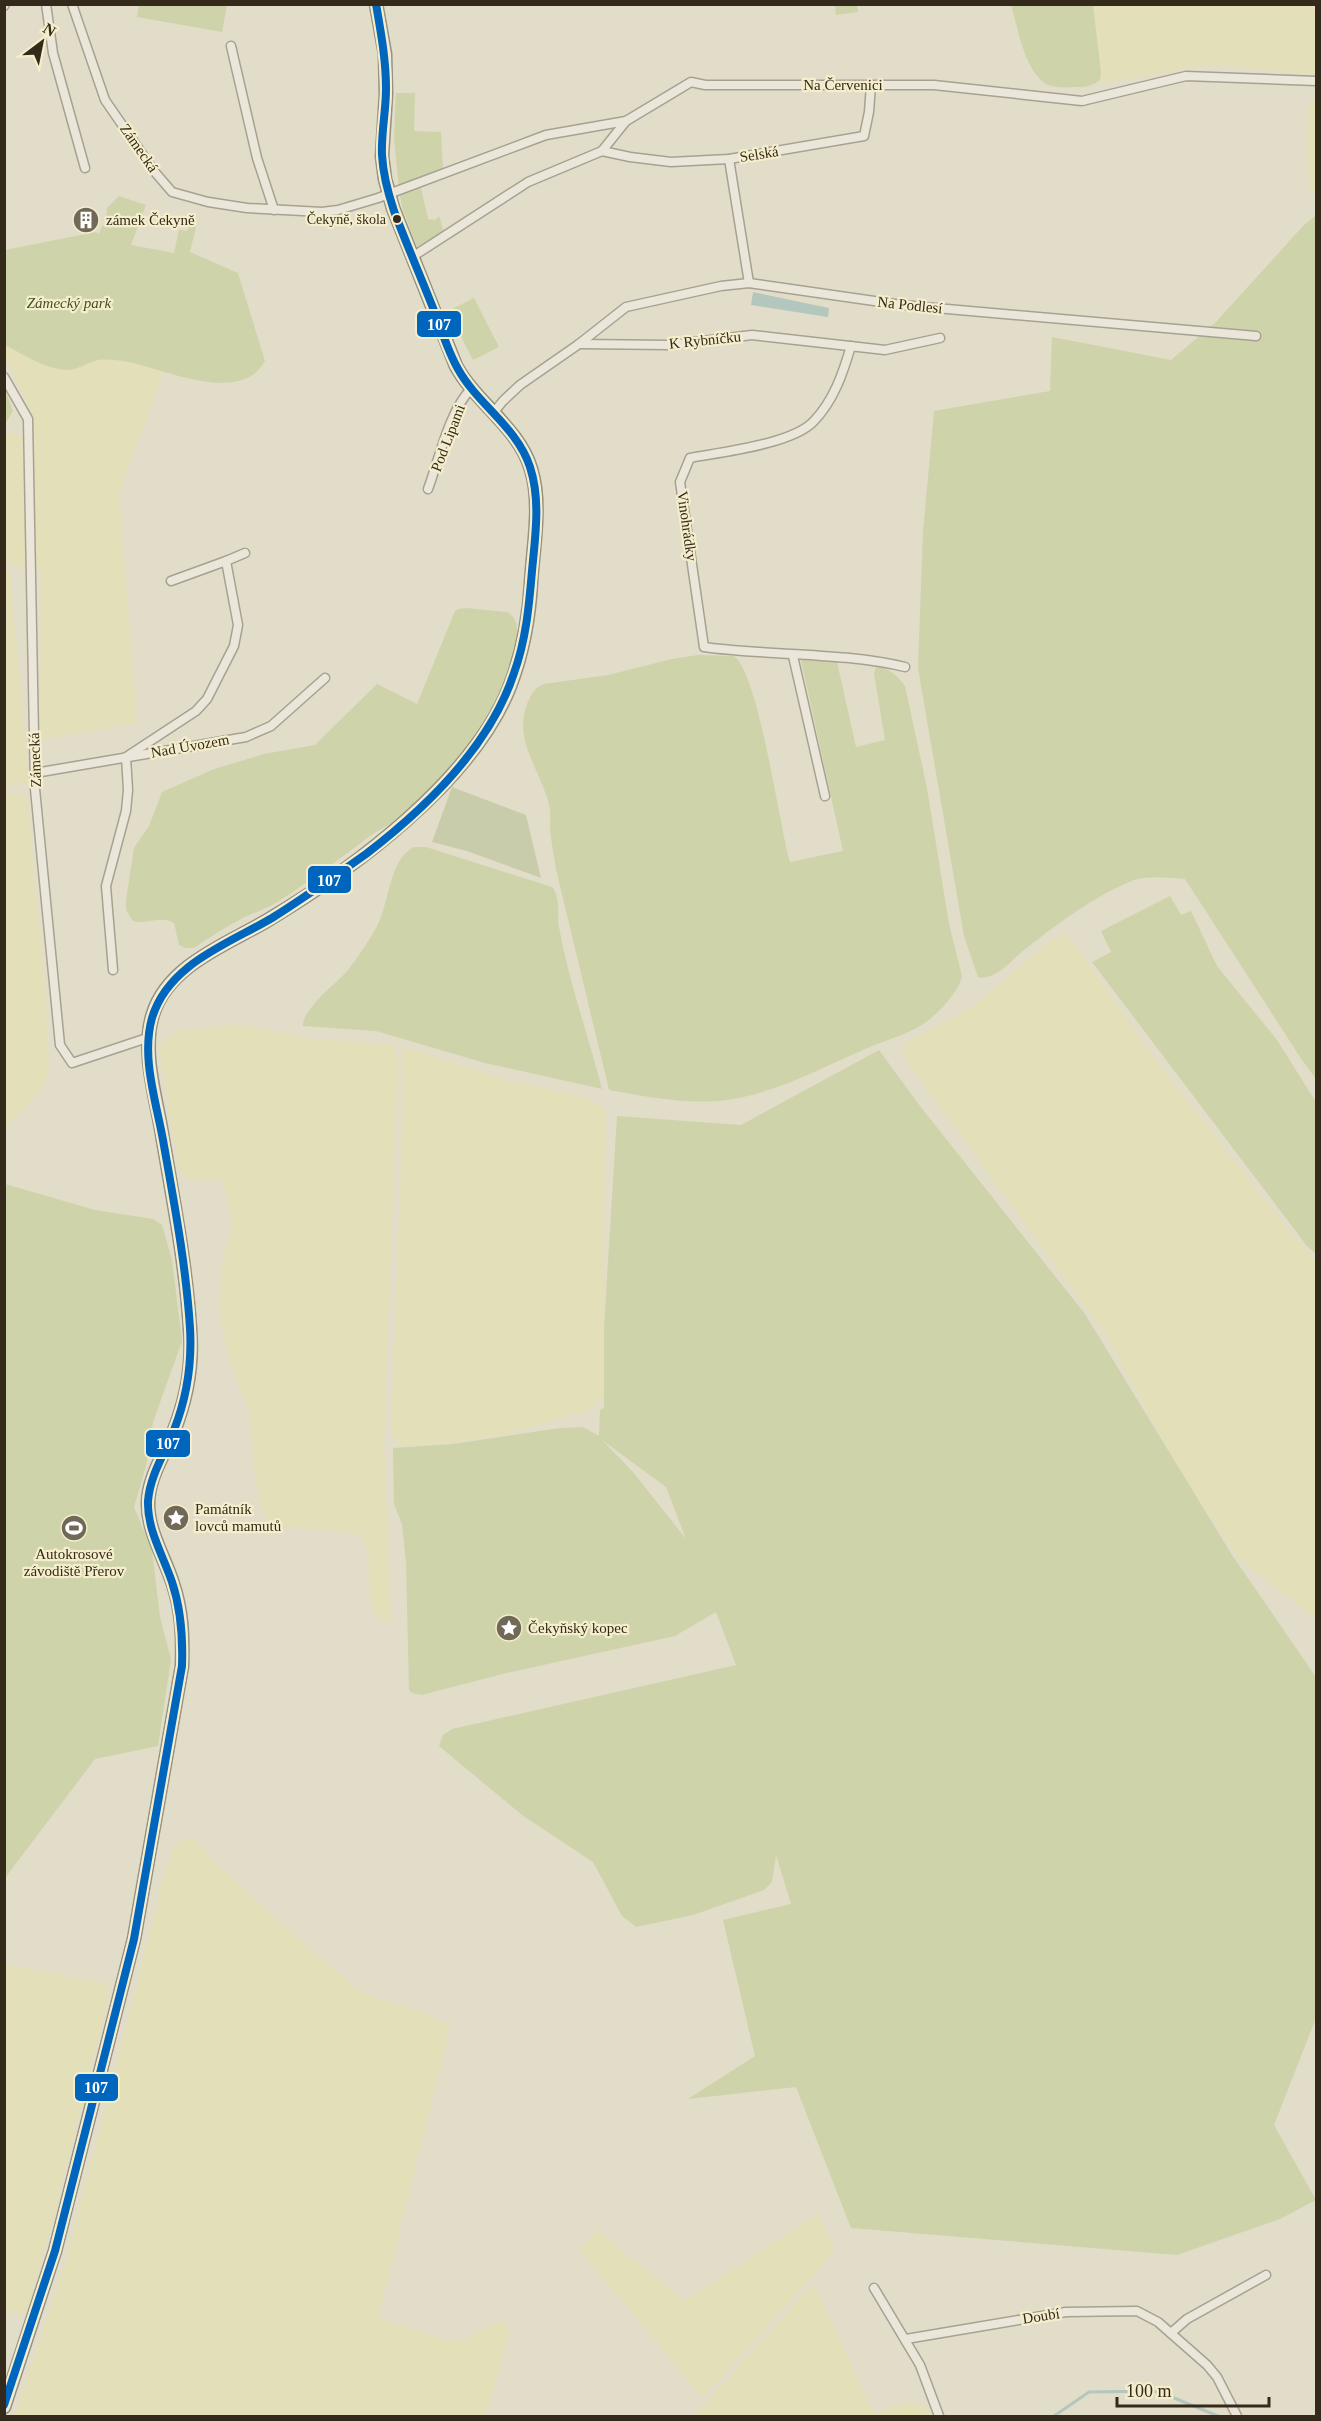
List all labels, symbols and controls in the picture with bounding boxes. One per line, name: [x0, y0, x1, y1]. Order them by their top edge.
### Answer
north arrow: [12, 12, 72, 72]
text: N: [40, 19, 59, 40]
street label: Na Červenici: [803, 77, 883, 93]
street label: Zámecká: [117, 121, 162, 175]
street label: Selská: [738, 143, 780, 165]
building icon: zámek Čekyně: [71, 205, 101, 235]
place label: Čekyně, škola: [307, 211, 387, 227]
place label: zámek Čekyně: [106, 212, 195, 228]
marker: Čekyně, škola: [391, 213, 403, 225]
street label: Na Podlesí: [877, 294, 943, 316]
park label: Zámecký park: [27, 295, 112, 311]
line badge: 107: [416, 310, 462, 338]
text: 107: [427, 316, 451, 333]
street label: K Rybníčku: [668, 328, 742, 352]
street label: Pod Lipami: [428, 402, 468, 474]
street label: Vinohrádky: [674, 490, 700, 563]
street label: Nad Úvozem: [149, 731, 231, 761]
street label: Zámecká: [26, 732, 44, 788]
line badge: 107: [307, 865, 352, 894]
text: 107: [317, 872, 341, 889]
line badge: 107: [145, 1429, 191, 1458]
text: 107: [156, 1435, 180, 1452]
place label: Památník lovců mamutů: [195, 1501, 282, 1534]
place icon: Památník lovců mamutů: [161, 1503, 191, 1533]
sports icon: Autokrosové závodiště Přerov: [59, 1513, 89, 1543]
place label: Autokrosové závodiště Přerov: [24, 1546, 125, 1579]
place icon: Čekyňský kopec: [494, 1613, 524, 1643]
place label: Čekyňský kopec: [528, 1620, 628, 1636]
line badge: 107: [74, 2073, 119, 2102]
text: 107: [84, 2079, 108, 2096]
street label: Doubí: [1021, 2305, 1061, 2327]
scale bar: [1117, 2370, 1268, 2408]
text: 100 m: [1126, 2381, 1172, 2401]

